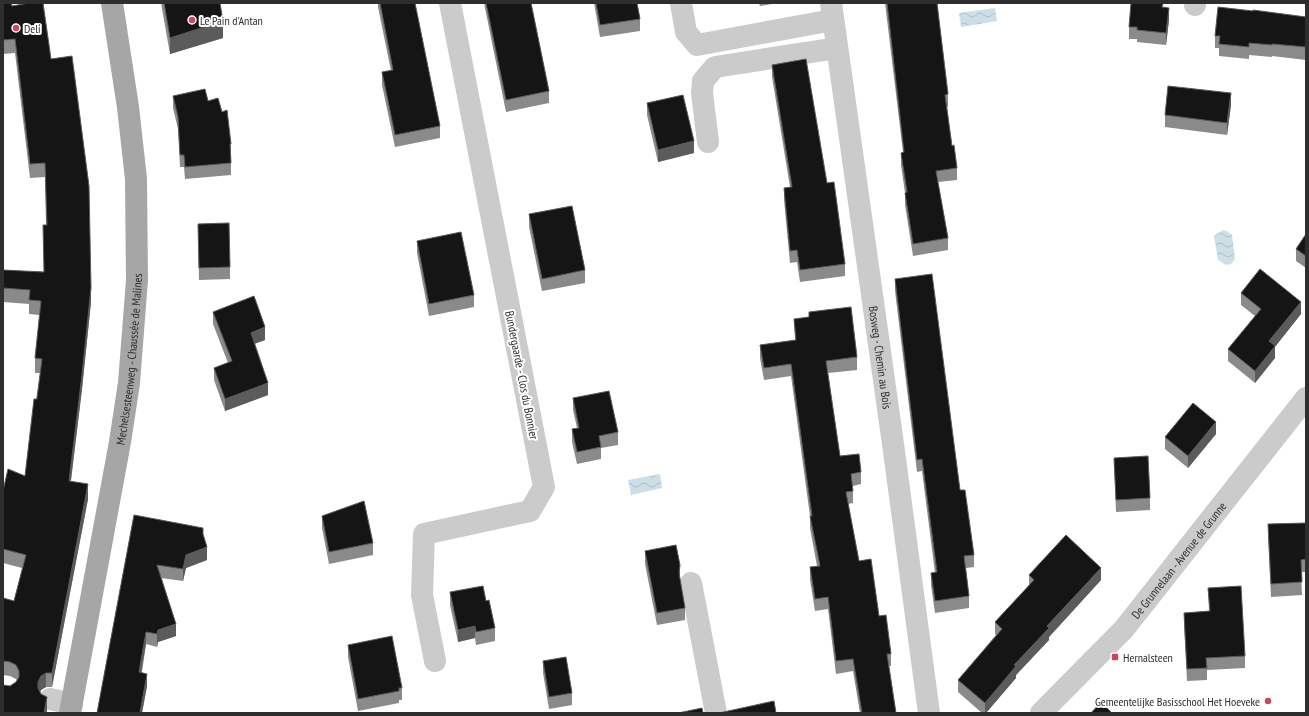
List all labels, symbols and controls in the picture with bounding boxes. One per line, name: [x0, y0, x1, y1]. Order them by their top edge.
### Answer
place label: Le Pain d'Antan: [200, 13, 263, 28]
marker: Le Pain d'Antan: [187, 15, 197, 25]
place label: Deli: [24, 21, 41, 36]
marker: Deli: [11, 23, 21, 33]
street label: Mechelsesteenweg - Chaussée de Malines: [112, 273, 145, 446]
street label: Bosweg - Chemin au Bois: [866, 305, 895, 410]
street label: Bundergaarde - Clos du Bonnier: [502, 309, 542, 441]
street label: De Grunnelaan - Avenue de Grunne: [1128, 499, 1229, 621]
place label: Hernalsteen: [1123, 650, 1173, 665]
marker: Hernalsteen: [1110, 652, 1120, 662]
place label: Gemeentelijke Basisschool Het Hoeveke: [1095, 694, 1260, 709]
marker: Gemeentelijke Basisschool Het Hoeveke: [1263, 696, 1273, 706]

